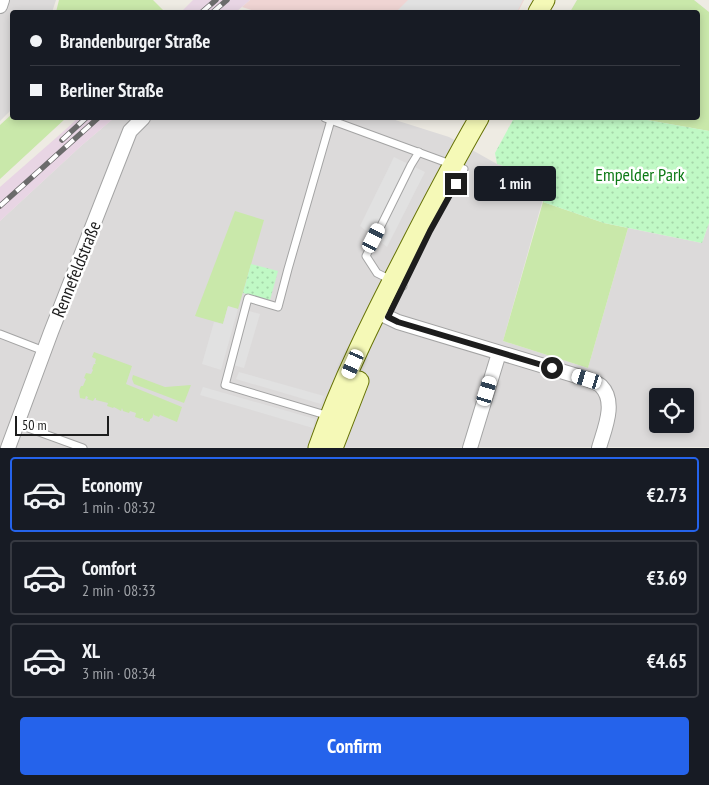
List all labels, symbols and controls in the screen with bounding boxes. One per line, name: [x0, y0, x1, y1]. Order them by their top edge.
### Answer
text: Brandenburger Straße: [60, 29, 210, 53]
text: Berliner Straße: [60, 78, 164, 102]
park label: Empelder Park: [595, 163, 685, 186]
callout: 1 min: [474, 166, 556, 202]
route end: [445, 173, 467, 195]
text: 1 min: [499, 173, 531, 193]
street label: Rennefeldstraße: [46, 217, 106, 321]
car: [360, 221, 387, 255]
car: [340, 347, 365, 381]
route start: [541, 357, 563, 379]
car: [570, 367, 603, 391]
car: [475, 374, 498, 408]
map controls: [649, 388, 694, 433]
button: locate: [649, 388, 694, 433]
scale bar: [15, 412, 109, 436]
text: 50 m: [22, 416, 47, 434]
icon: car: [22, 472, 67, 517]
text: Economy: [82, 473, 142, 497]
text: €2.73: [647, 483, 687, 507]
text: 1 min · 08:32: [82, 497, 156, 517]
icon: car: [22, 555, 67, 600]
text: Comfort: [82, 556, 136, 580]
text: €3.69: [647, 566, 687, 590]
text: 2 min · 08:33: [82, 580, 156, 600]
icon: car: [22, 638, 67, 683]
text: XL: [82, 639, 100, 663]
text: €4.65: [647, 649, 687, 673]
text: 3 min · 08:34: [82, 663, 156, 683]
button: Confirm: [20, 717, 689, 775]

